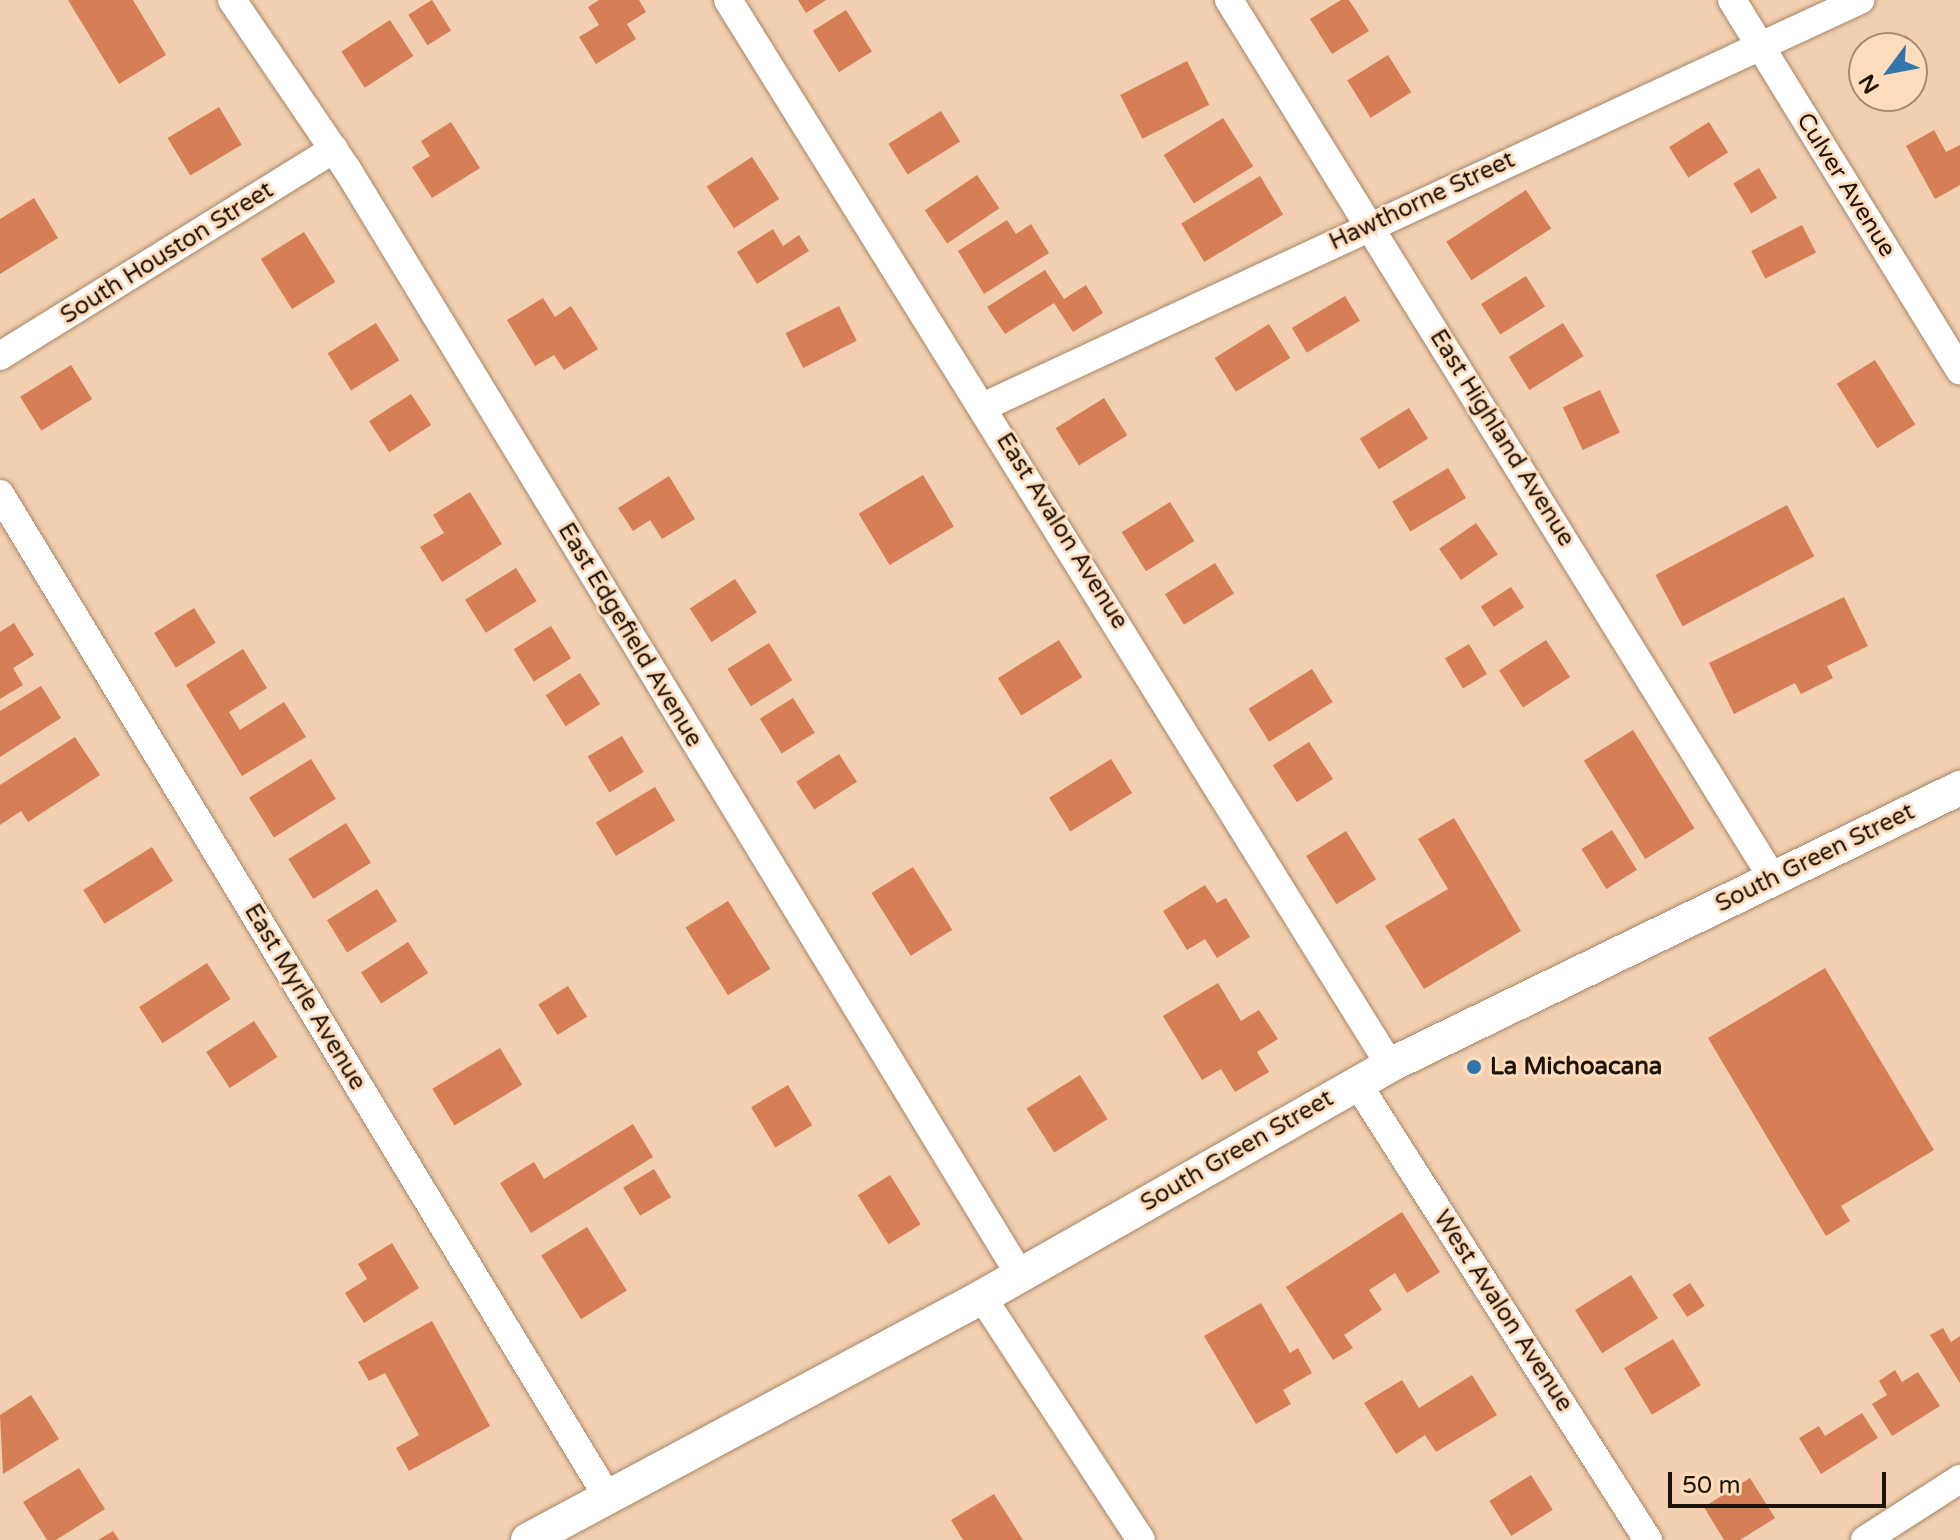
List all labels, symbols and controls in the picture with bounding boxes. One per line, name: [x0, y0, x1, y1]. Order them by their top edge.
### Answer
north arrow: [1848, 32, 1928, 112]
text: N: [1854, 69, 1885, 98]
street label: Culver Avenue: [1790, 108, 1902, 262]
street label: Hawthorne Street: [1325, 145, 1519, 257]
street label: South Houston Street: [55, 176, 279, 330]
street label: East Highland Avenue: [1423, 324, 1581, 552]
street label: East Avalon Avenue: [990, 428, 1134, 634]
street label: East Edgefield Avenue: [552, 518, 708, 752]
street label: South Green Street: [1711, 797, 1919, 919]
street label: East Myrle Avenue: [238, 899, 372, 1095]
place label: La Michoacana: [1490, 1053, 1662, 1081]
marker: La Michoacana: [1465, 1058, 1483, 1076]
street label: South Green Street: [1136, 1084, 1338, 1218]
street label: West Avalon Avenue: [1427, 1205, 1579, 1417]
scale bar: [1672, 1456, 1890, 1506]
text: 50 m: [1682, 1471, 1740, 1500]

